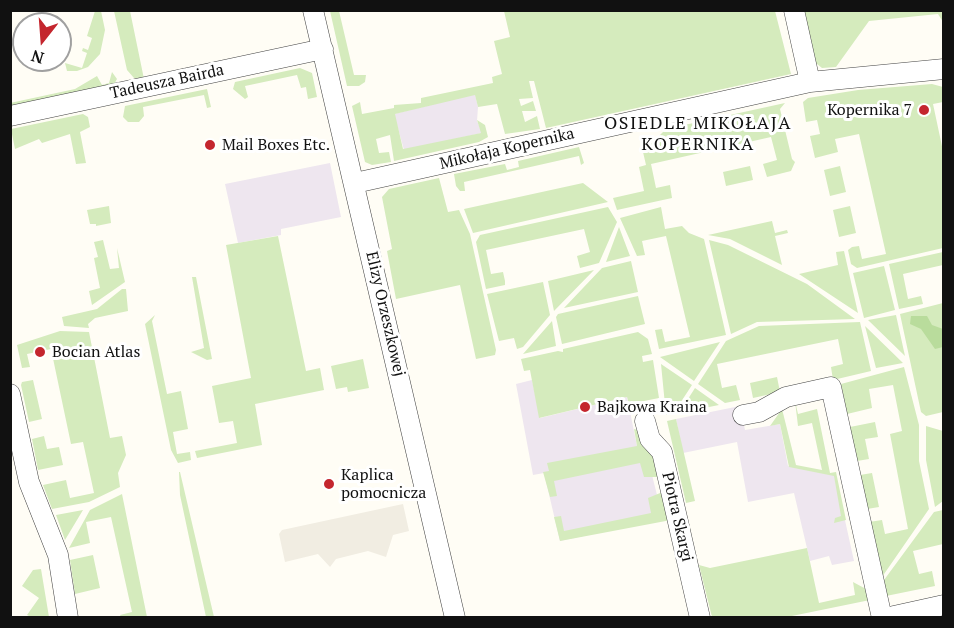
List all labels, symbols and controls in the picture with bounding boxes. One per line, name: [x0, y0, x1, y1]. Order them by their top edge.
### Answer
north arrow: [12, 12, 72, 72]
text: N: [28, 45, 46, 70]
street label: Tadeusza Bairda: [108, 61, 226, 103]
place label: Kopernika 7: [827, 100, 912, 120]
marker: Kopernika 7: [917, 103, 931, 117]
district label: OSIEDLE MIKOŁAJA KOPERNIKA: [604, 113, 792, 156]
street label: Mikołaja Kopernika: [438, 124, 576, 174]
place label: Mail Boxes Etc.: [222, 135, 330, 155]
marker: Mail Boxes Etc.: [203, 138, 217, 152]
street label: Elizy Orzeszkowej: [361, 250, 409, 378]
place label: Bocian Atlas: [52, 342, 140, 362]
marker: Bocian Atlas: [33, 345, 47, 359]
place label: Bajkowa Kraina: [597, 397, 707, 417]
marker: Bajkowa Kraina: [578, 400, 592, 414]
place label: Kaplica pomocnicza: [341, 465, 426, 503]
street label: Piotra Skargi: [657, 470, 697, 564]
marker: Kaplica pomocnicza: [322, 477, 336, 491]

